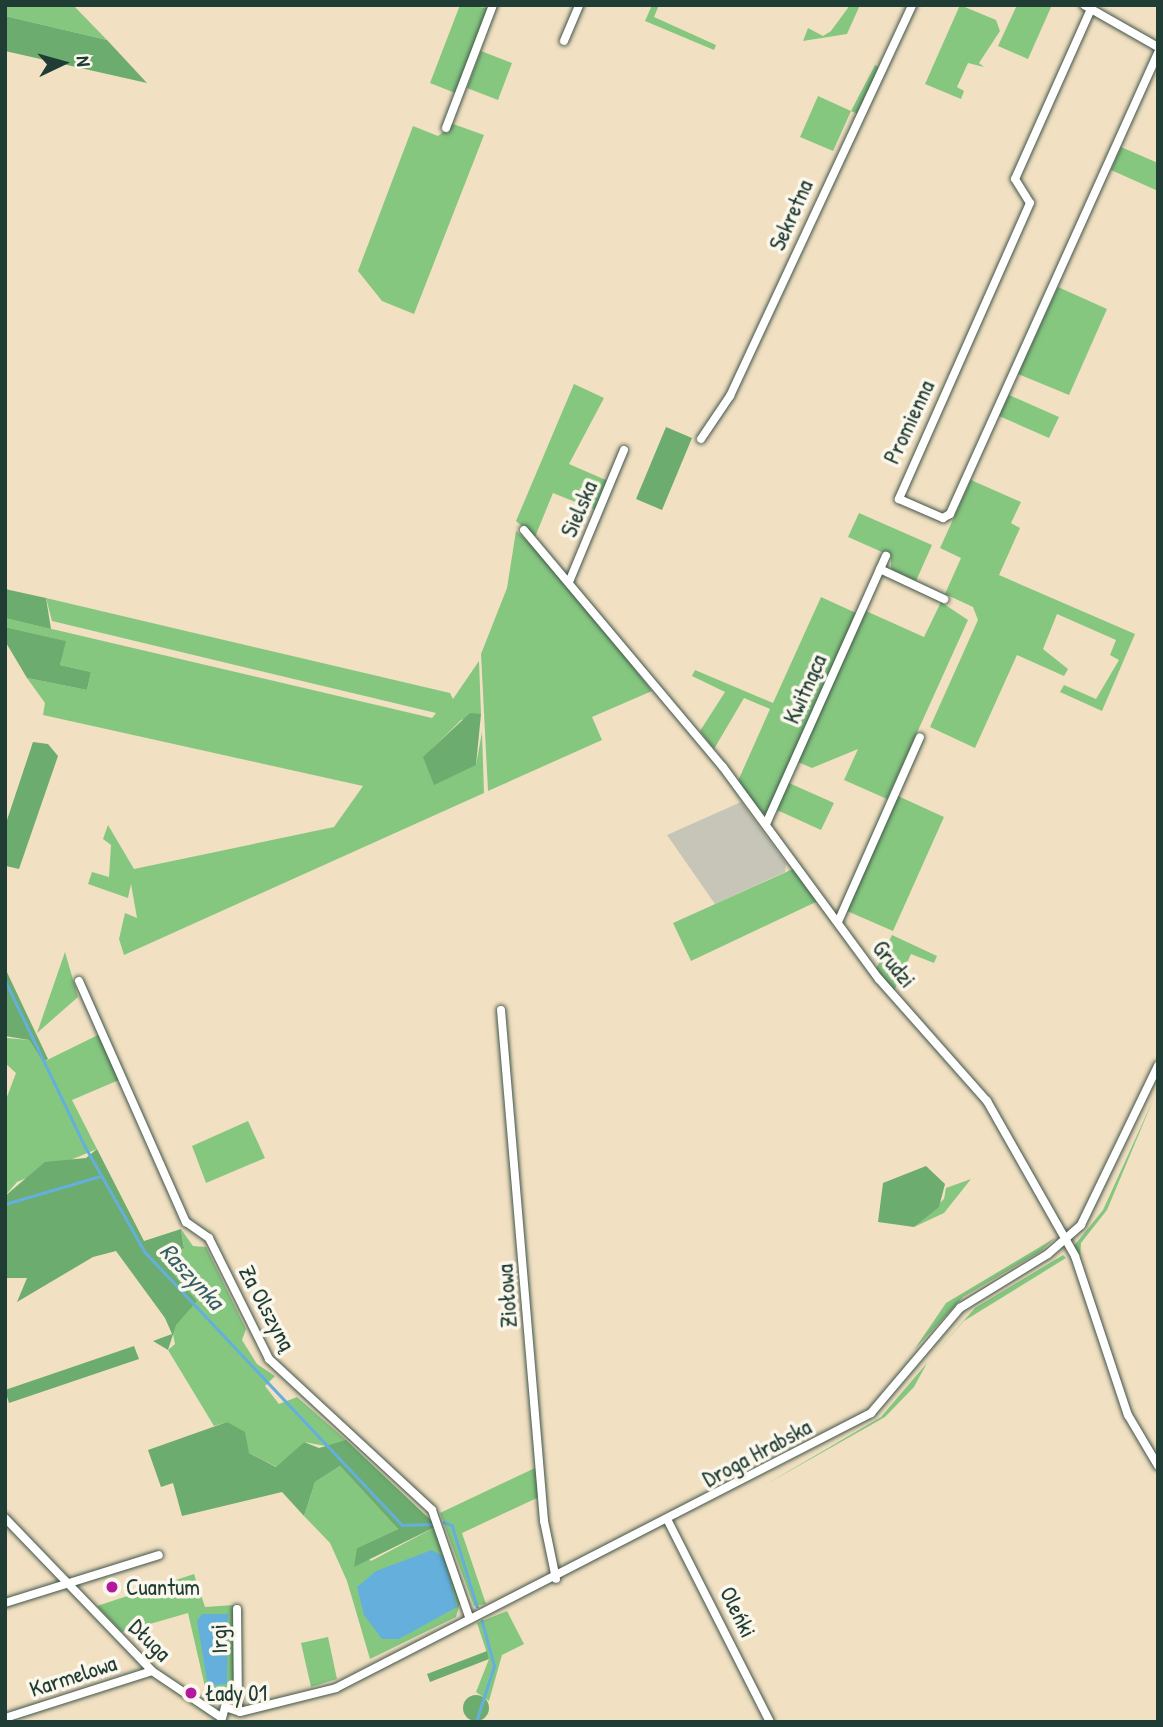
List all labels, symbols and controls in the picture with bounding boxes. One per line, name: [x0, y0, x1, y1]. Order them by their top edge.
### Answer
north arrow: [28, 28, 98, 98]
text: N: [71, 55, 97, 67]
street label: Sekretna: [763, 175, 819, 255]
street label: Promienna: [878, 376, 940, 468]
street label: Sielska: [555, 477, 603, 541]
street label: Kwitnąca: [778, 650, 832, 728]
street label: Grudzi: [867, 935, 921, 993]
water label: Raszynka: [154, 1237, 230, 1315]
street label: Za Olszyną: [233, 1261, 301, 1355]
street label: Ziołowa: [491, 1263, 523, 1329]
street label: Droga Hrabska: [698, 1413, 816, 1493]
place label: Cuantum: [126, 1573, 200, 1601]
marker: Cuantum: [104, 1579, 120, 1595]
street label: Oleńki: [714, 1582, 762, 1642]
street label: Długa: [123, 1613, 177, 1667]
street label: Irgi: [205, 1624, 233, 1654]
street label: Karmelowa: [26, 1649, 120, 1703]
place label: Łady 01: [205, 1679, 267, 1707]
marker: Łady 01: [183, 1685, 199, 1701]

